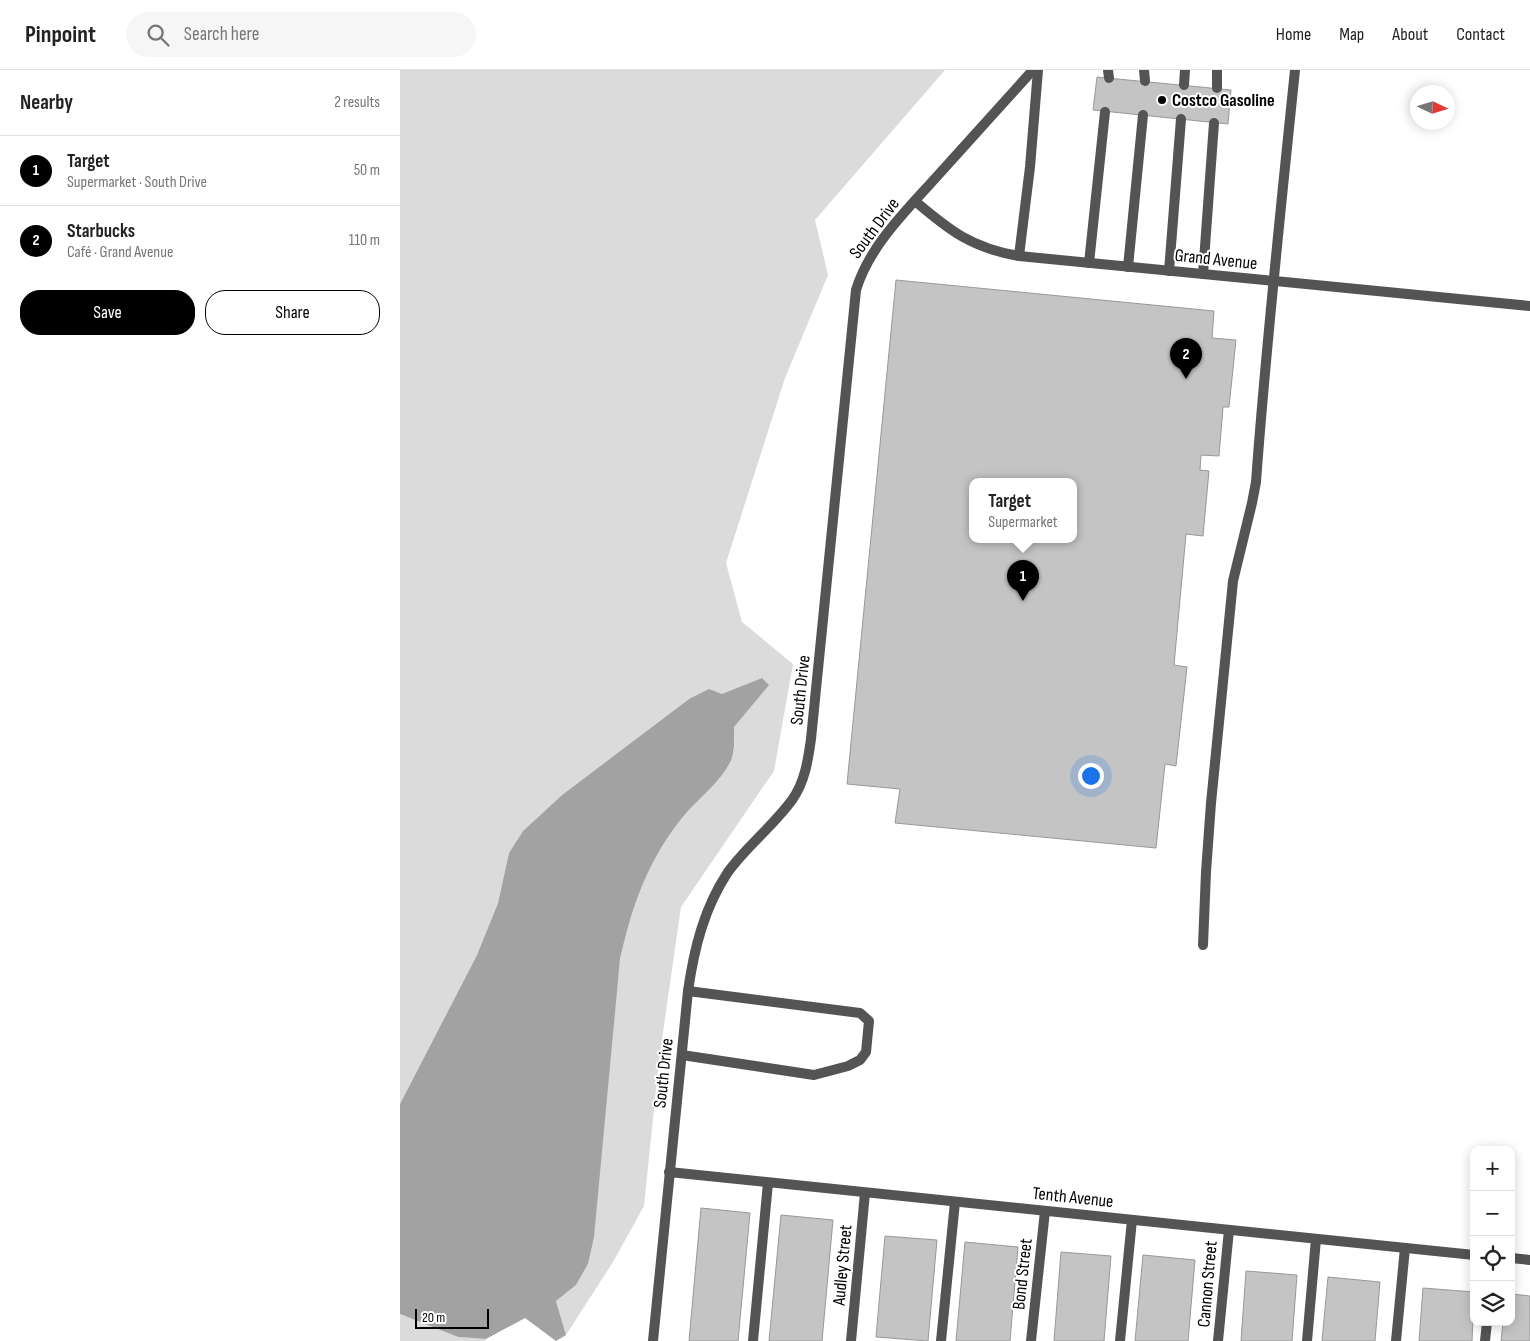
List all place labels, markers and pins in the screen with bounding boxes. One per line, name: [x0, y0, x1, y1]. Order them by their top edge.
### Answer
place label: Costco Gasoline: [1172, 90, 1275, 111]
marker: Costco Gasoline: [1156, 94, 1168, 106]
pin: 2: [1170, 338, 1202, 379]
pin: 1: [1007, 560, 1039, 601]

